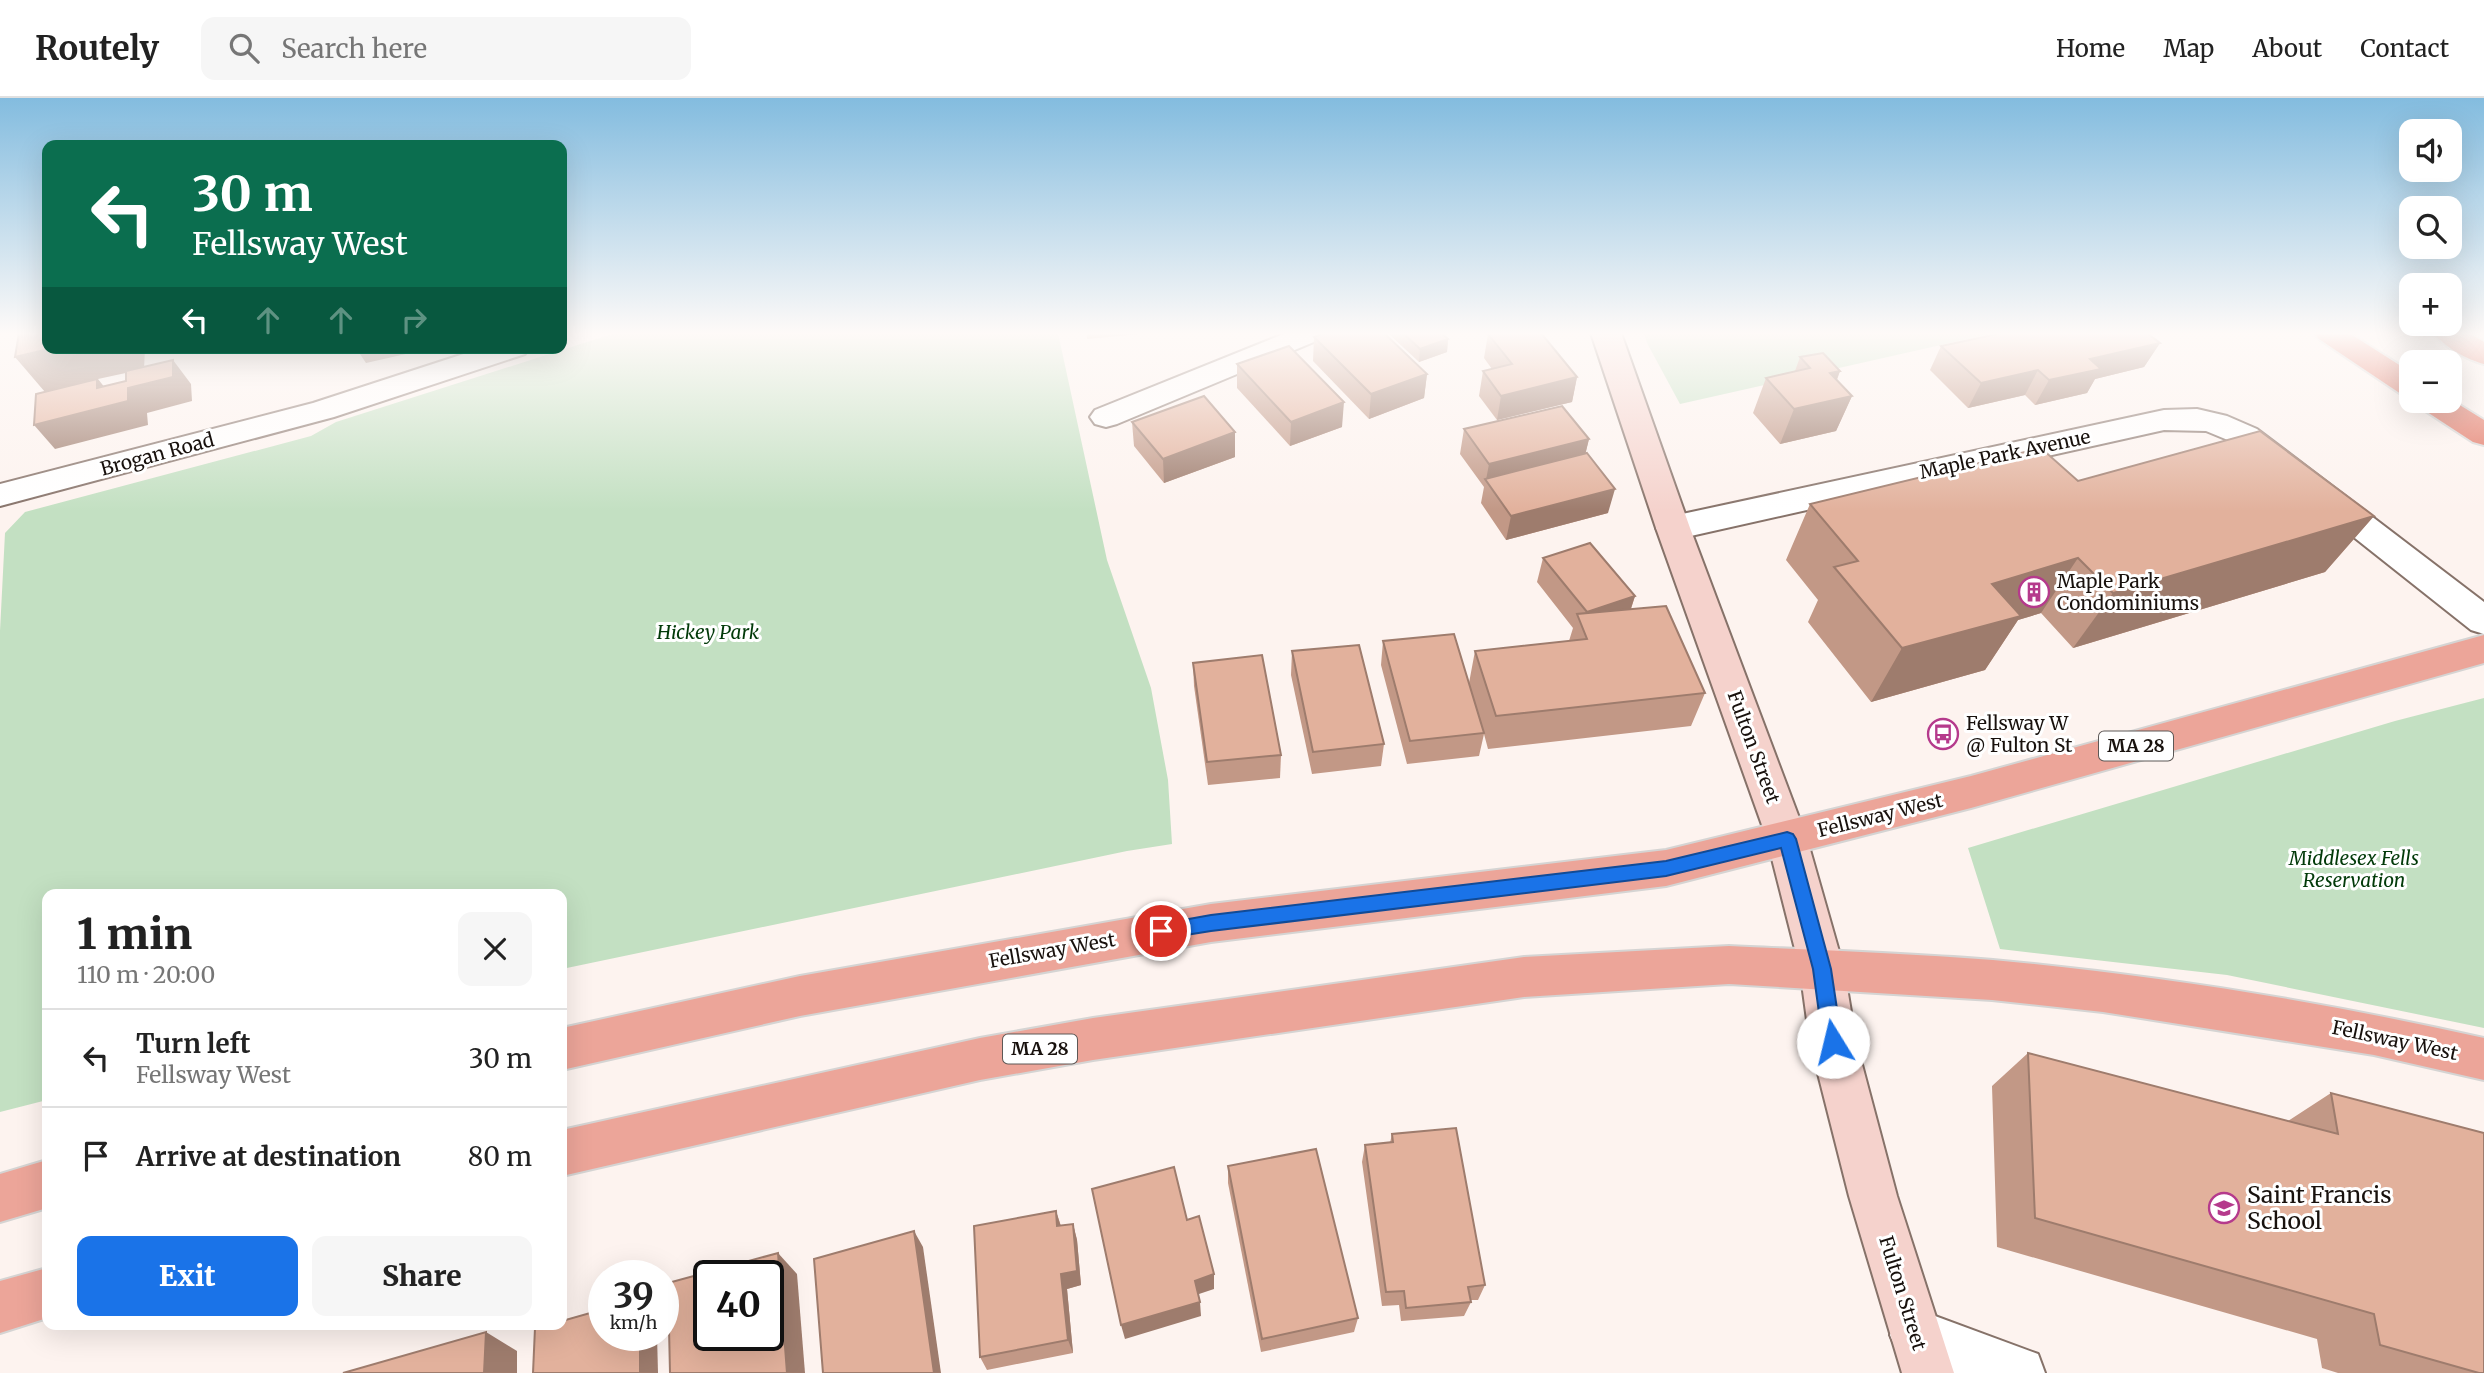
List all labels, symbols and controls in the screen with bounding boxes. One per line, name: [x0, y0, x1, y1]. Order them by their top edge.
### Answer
search box: [201, 17, 691, 80]
text: Routely: [35, 28, 159, 69]
icon: search: [225, 29, 263, 67]
text: Search here: [281, 32, 427, 65]
text: Home: [2056, 33, 2125, 64]
text: Map: [2163, 33, 2214, 64]
text: About: [2252, 33, 2322, 64]
text: Contact: [2360, 33, 2449, 64]
map controls: [2399, 119, 2462, 413]
button: sound: [2399, 119, 2462, 182]
text: 30 m: [192, 163, 313, 224]
icon: left: [77, 168, 168, 259]
button: search: [2399, 196, 2462, 259]
text: Fellsway West: [192, 224, 408, 264]
button: +: [2399, 273, 2462, 336]
icon: left: [176, 301, 214, 339]
icon: ahead: [249, 301, 287, 339]
icon: ahead: [322, 301, 360, 339]
icon: right: [395, 301, 433, 339]
button: −: [2399, 350, 2462, 413]
street label: Maple Park Avenue: [1917, 424, 2093, 484]
street label: Brogan Road: [98, 427, 216, 481]
place label: Maple Park Condominiums: [2057, 569, 2199, 615]
building icon: Maple Park Condominiums: [2017, 575, 2051, 609]
park label: Hickey Park: [656, 620, 760, 644]
street label: Fulton Street: [1722, 687, 1786, 807]
place label: Fellsway W @ Fulton St: [1966, 711, 2073, 757]
bus stop icon: Fellsway W @ Fulton St: [1926, 717, 1960, 751]
road number: MA 28: [2099, 732, 2173, 760]
street label: Fellsway West: [1815, 788, 1946, 842]
park label: Middlesex Fells Reservation: [2288, 846, 2419, 892]
pin: [1131, 901, 1191, 961]
text: 1 min: [77, 908, 192, 960]
button: close: [458, 912, 532, 986]
icon: arrive: [1142, 912, 1180, 950]
street label: Fellsway West: [987, 927, 1118, 973]
text: 110 m · 20:00: [77, 960, 215, 989]
position arrow: [1796, 1005, 1870, 1079]
street label: Fellsway West: [2330, 1015, 2461, 1065]
text: Turn left: [136, 1027, 250, 1060]
road number: MA 28: [1003, 1034, 1077, 1064]
icon: left: [77, 1039, 115, 1077]
text: 30 m: [469, 1042, 532, 1075]
text: Fellsway West: [136, 1060, 291, 1089]
icon: arrive: [77, 1137, 115, 1175]
text: Arrive at destination: [136, 1140, 401, 1173]
text: 80 m: [468, 1140, 532, 1173]
place label: Saint Francis School: [2247, 1180, 2392, 1235]
school or university icon: Saint Francis School: [2207, 1191, 2241, 1225]
street label: Fulton Street: [1874, 1233, 1932, 1354]
button: Exit: [77, 1236, 298, 1316]
button: Share: [312, 1236, 532, 1316]
speed limit sign: 40: [693, 1260, 784, 1351]
text: 39: [613, 1274, 654, 1318]
text: km/h: [610, 1311, 657, 1334]

